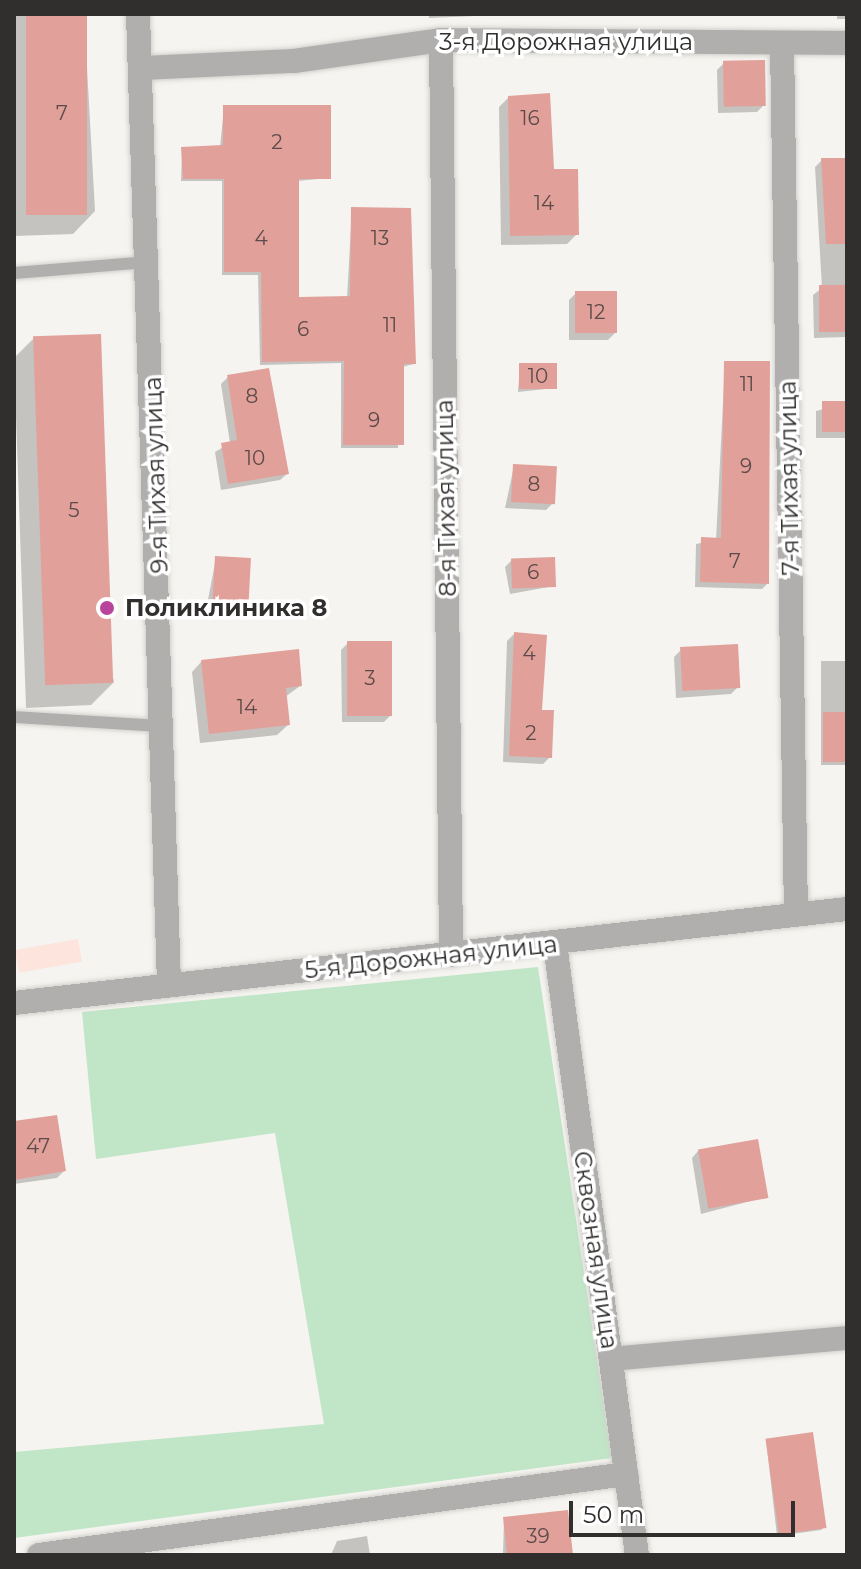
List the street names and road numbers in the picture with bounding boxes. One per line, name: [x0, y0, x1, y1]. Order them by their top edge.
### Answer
street label: 3-я Дорожная улица: [439, 28, 693, 56]
street label: 9-я Тихая улица: [138, 376, 174, 574]
street label: 7-я Тихая улица: [773, 380, 805, 576]
street label: 8-я Тихая улица: [430, 399, 462, 597]
street label: 5-я Дорожная улица: [303, 929, 559, 985]
street label: Сквозная улица: [568, 1149, 624, 1351]

